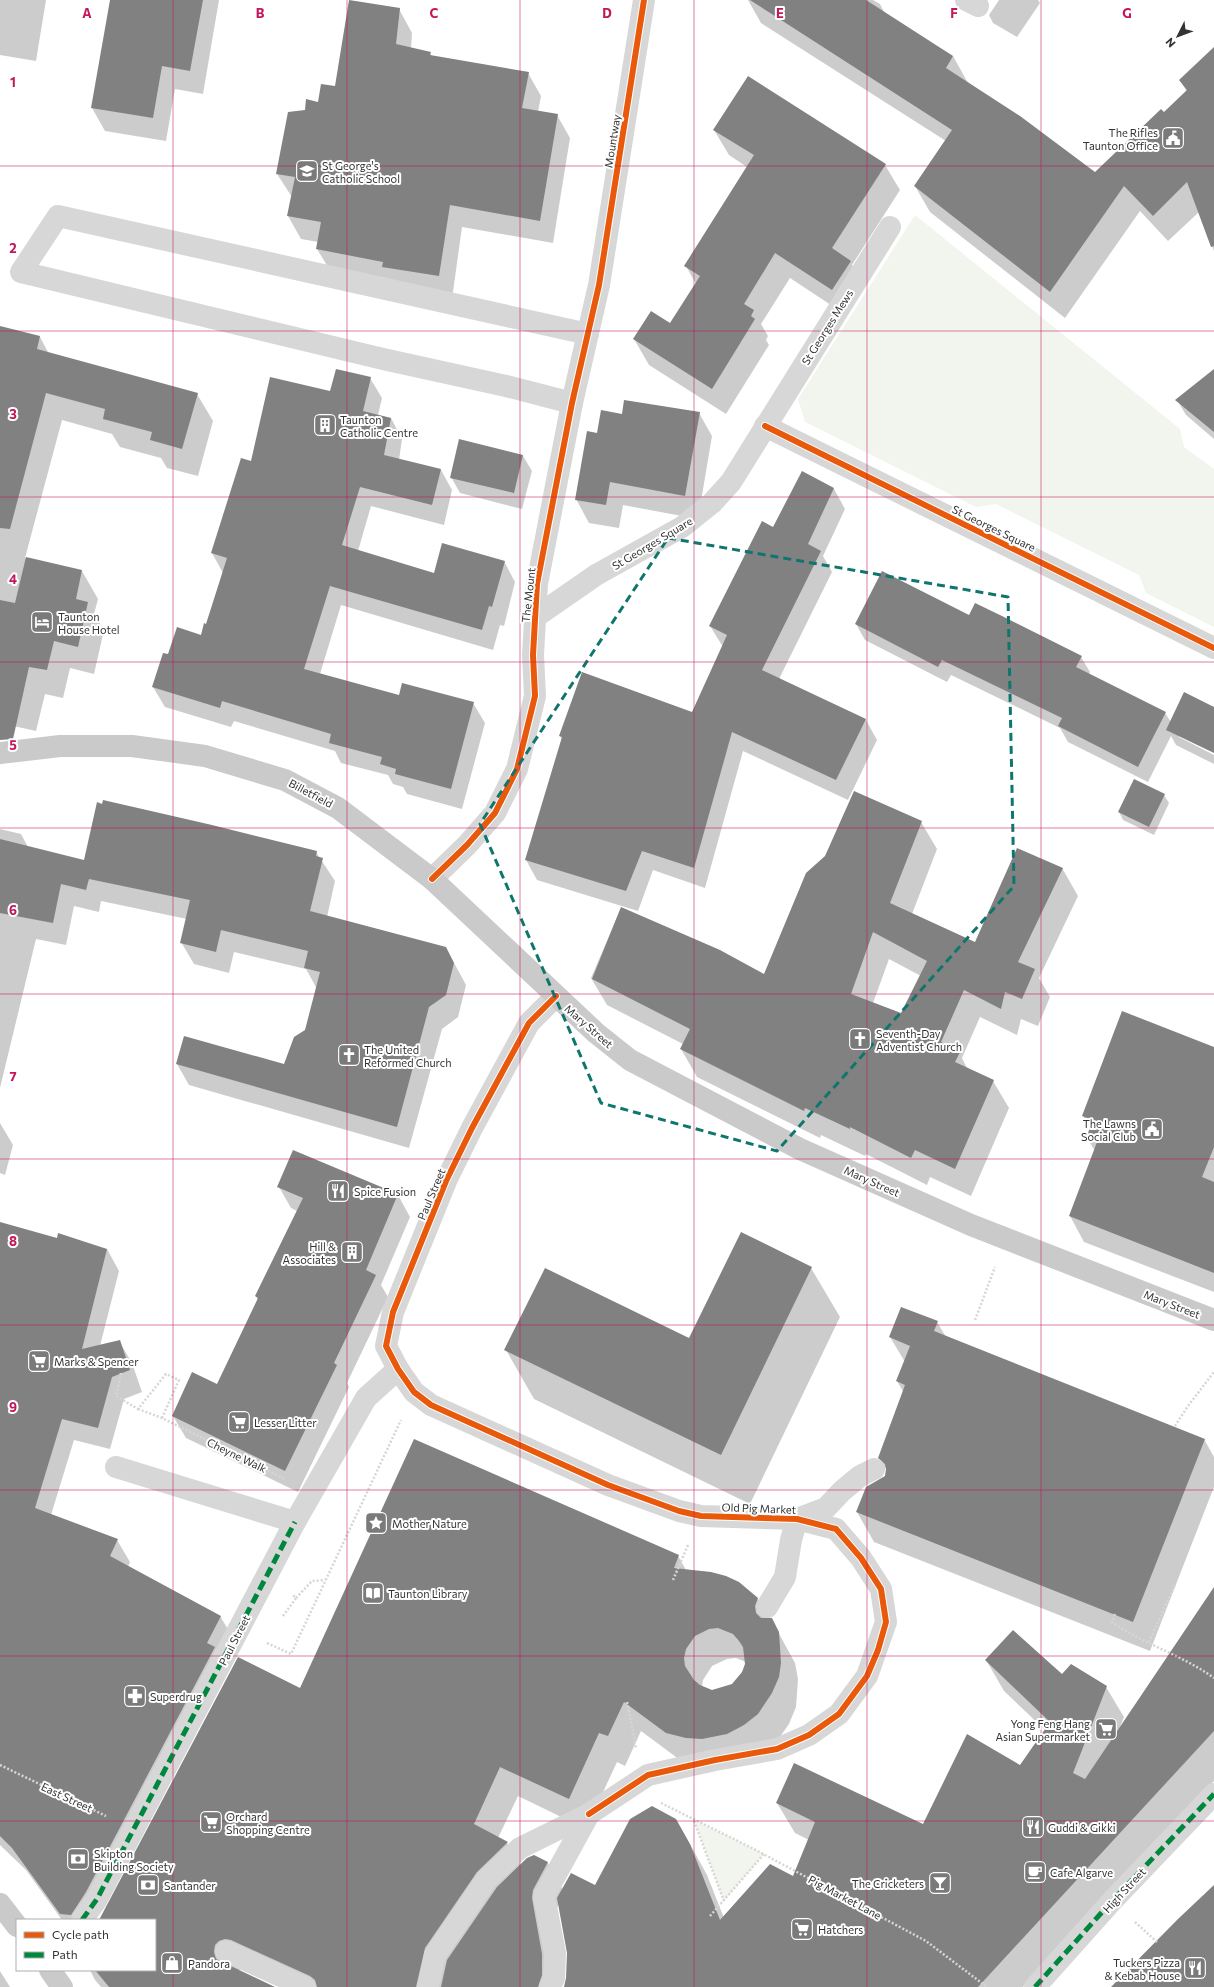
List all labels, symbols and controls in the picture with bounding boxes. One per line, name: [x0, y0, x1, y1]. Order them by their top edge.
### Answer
text: A: [82, 5, 92, 21]
text: B: [256, 5, 265, 21]
text: C: [430, 5, 439, 21]
text: D: [602, 5, 612, 21]
text: E: [776, 5, 784, 21]
text: F: [950, 5, 958, 21]
text: G: [1122, 5, 1132, 21]
north arrow: [1158, 16, 1198, 56]
text: N: [1163, 36, 1178, 50]
text: 1: [10, 74, 16, 90]
street label: Mountway: [601, 113, 623, 169]
public building icon: The Rifles Taunton Office: [1160, 125, 1186, 151]
place label: The Rifles Taunton Office: [1083, 126, 1158, 152]
school or university icon: St George's Catholic School: [294, 158, 320, 184]
place label: St George's Catholic School: [322, 159, 400, 185]
text: 2: [9, 240, 17, 256]
street label: St Georges Mews: [799, 287, 855, 367]
text: 3: [9, 406, 17, 422]
building icon: Taunton Catholic Centre: [312, 412, 338, 438]
place label: Taunton Catholic Centre: [340, 413, 418, 439]
street label: St Georges Square: [950, 502, 1038, 554]
street label: St Georges Square: [610, 514, 695, 572]
street label: The Mount: [519, 566, 537, 623]
text: 4: [9, 571, 17, 587]
hotel icon: Taunton House Hotel: [29, 609, 55, 635]
place label: Taunton House Hotel: [58, 610, 120, 636]
text: 5: [9, 737, 17, 753]
street label: Billetfield: [287, 776, 335, 810]
text: 6: [9, 902, 17, 918]
street label: Mary Street: [562, 1002, 616, 1051]
church icon: Seventh-Day Adventist Church: [847, 1026, 873, 1052]
place label: Seventh-Day Adventist Church: [876, 1027, 962, 1053]
church icon: The United Reformed Church: [336, 1042, 362, 1068]
place label: The United Reformed Church: [364, 1043, 452, 1069]
text: 7: [9, 1068, 17, 1084]
public building icon: The Lawns Social Club: [1139, 1116, 1165, 1142]
place label: The Lawns Social Club: [1081, 1117, 1136, 1143]
street label: Mary Street: [842, 1163, 902, 1199]
street label: Paul Street: [414, 1166, 448, 1222]
restaurant icon: Spice Fusion: [325, 1178, 351, 1204]
place label: Spice Fusion: [354, 1185, 416, 1198]
text: 8: [9, 1233, 17, 1249]
building icon: Hill & Associates: [339, 1239, 365, 1265]
place label: Hill & Associates: [283, 1240, 336, 1266]
street label: Mary Street: [1142, 1287, 1203, 1321]
supermarket icon: Marks & Spencer: [26, 1348, 52, 1374]
place label: Marks & Spencer: [54, 1355, 139, 1368]
text: 9: [9, 1399, 17, 1415]
supermarket icon: Lesser Litter: [226, 1409, 252, 1435]
place label: Lesser Litter: [254, 1416, 317, 1429]
street label: Cheyne Walk: [205, 1435, 269, 1475]
street label: Old Pig Market: [722, 1500, 797, 1516]
place icon: Mother Nature: [363, 1510, 389, 1536]
place label: Mother Nature: [392, 1517, 467, 1530]
library icon: Taunton Library: [360, 1580, 386, 1606]
place label: Taunton Library: [388, 1587, 468, 1600]
street label: Paul Street: [216, 1612, 252, 1667]
pharmacy icon: Superdrug: [122, 1683, 148, 1709]
place label: Superdrug: [150, 1690, 202, 1703]
supermarket icon: Yong Feng Hang Asian Supermarket: [1093, 1716, 1119, 1742]
place label: Yong Feng Hang Asian Supermarket: [995, 1717, 1090, 1743]
street label: East Street: [39, 1779, 95, 1815]
supermarket icon: Orchard Shopping Centre: [198, 1809, 224, 1835]
place label: Orchard Shopping Centre: [226, 1810, 310, 1836]
restaurant icon: Guddi & Gikki: [1020, 1814, 1046, 1840]
place label: Guddi & Gikki: [1048, 1821, 1116, 1834]
bank icon: Skipton Building Society: [65, 1846, 91, 1872]
place label: Skipton Building Society: [94, 1847, 174, 1873]
cafe icon: Cafe Algarve: [1022, 1859, 1048, 1885]
street label: High Street: [1100, 1865, 1148, 1915]
place label: Cafe Algarve: [1050, 1866, 1113, 1879]
bar icon: The Cricketers: [927, 1870, 953, 1896]
bank icon: Santander: [135, 1872, 161, 1898]
street label: Pig Market Lane: [806, 1872, 884, 1922]
place label: The Cricketers: [852, 1877, 924, 1890]
place label: Santander: [164, 1879, 216, 1892]
supermarket icon: Hatchers: [789, 1916, 815, 1942]
legend: [16, 1919, 156, 1971]
place label: Hatchers: [818, 1923, 863, 1936]
text: Cycle path: [52, 1927, 109, 1941]
text: Path: [52, 1947, 78, 1961]
shop icon: Pandora: [159, 1950, 185, 1976]
restaurant icon: Tuckers Pizza & Kebab House: [1182, 1955, 1208, 1981]
place label: Tuckers Pizza & Kebab House: [1104, 1956, 1180, 1982]
place label: Pandora: [188, 1957, 230, 1970]

